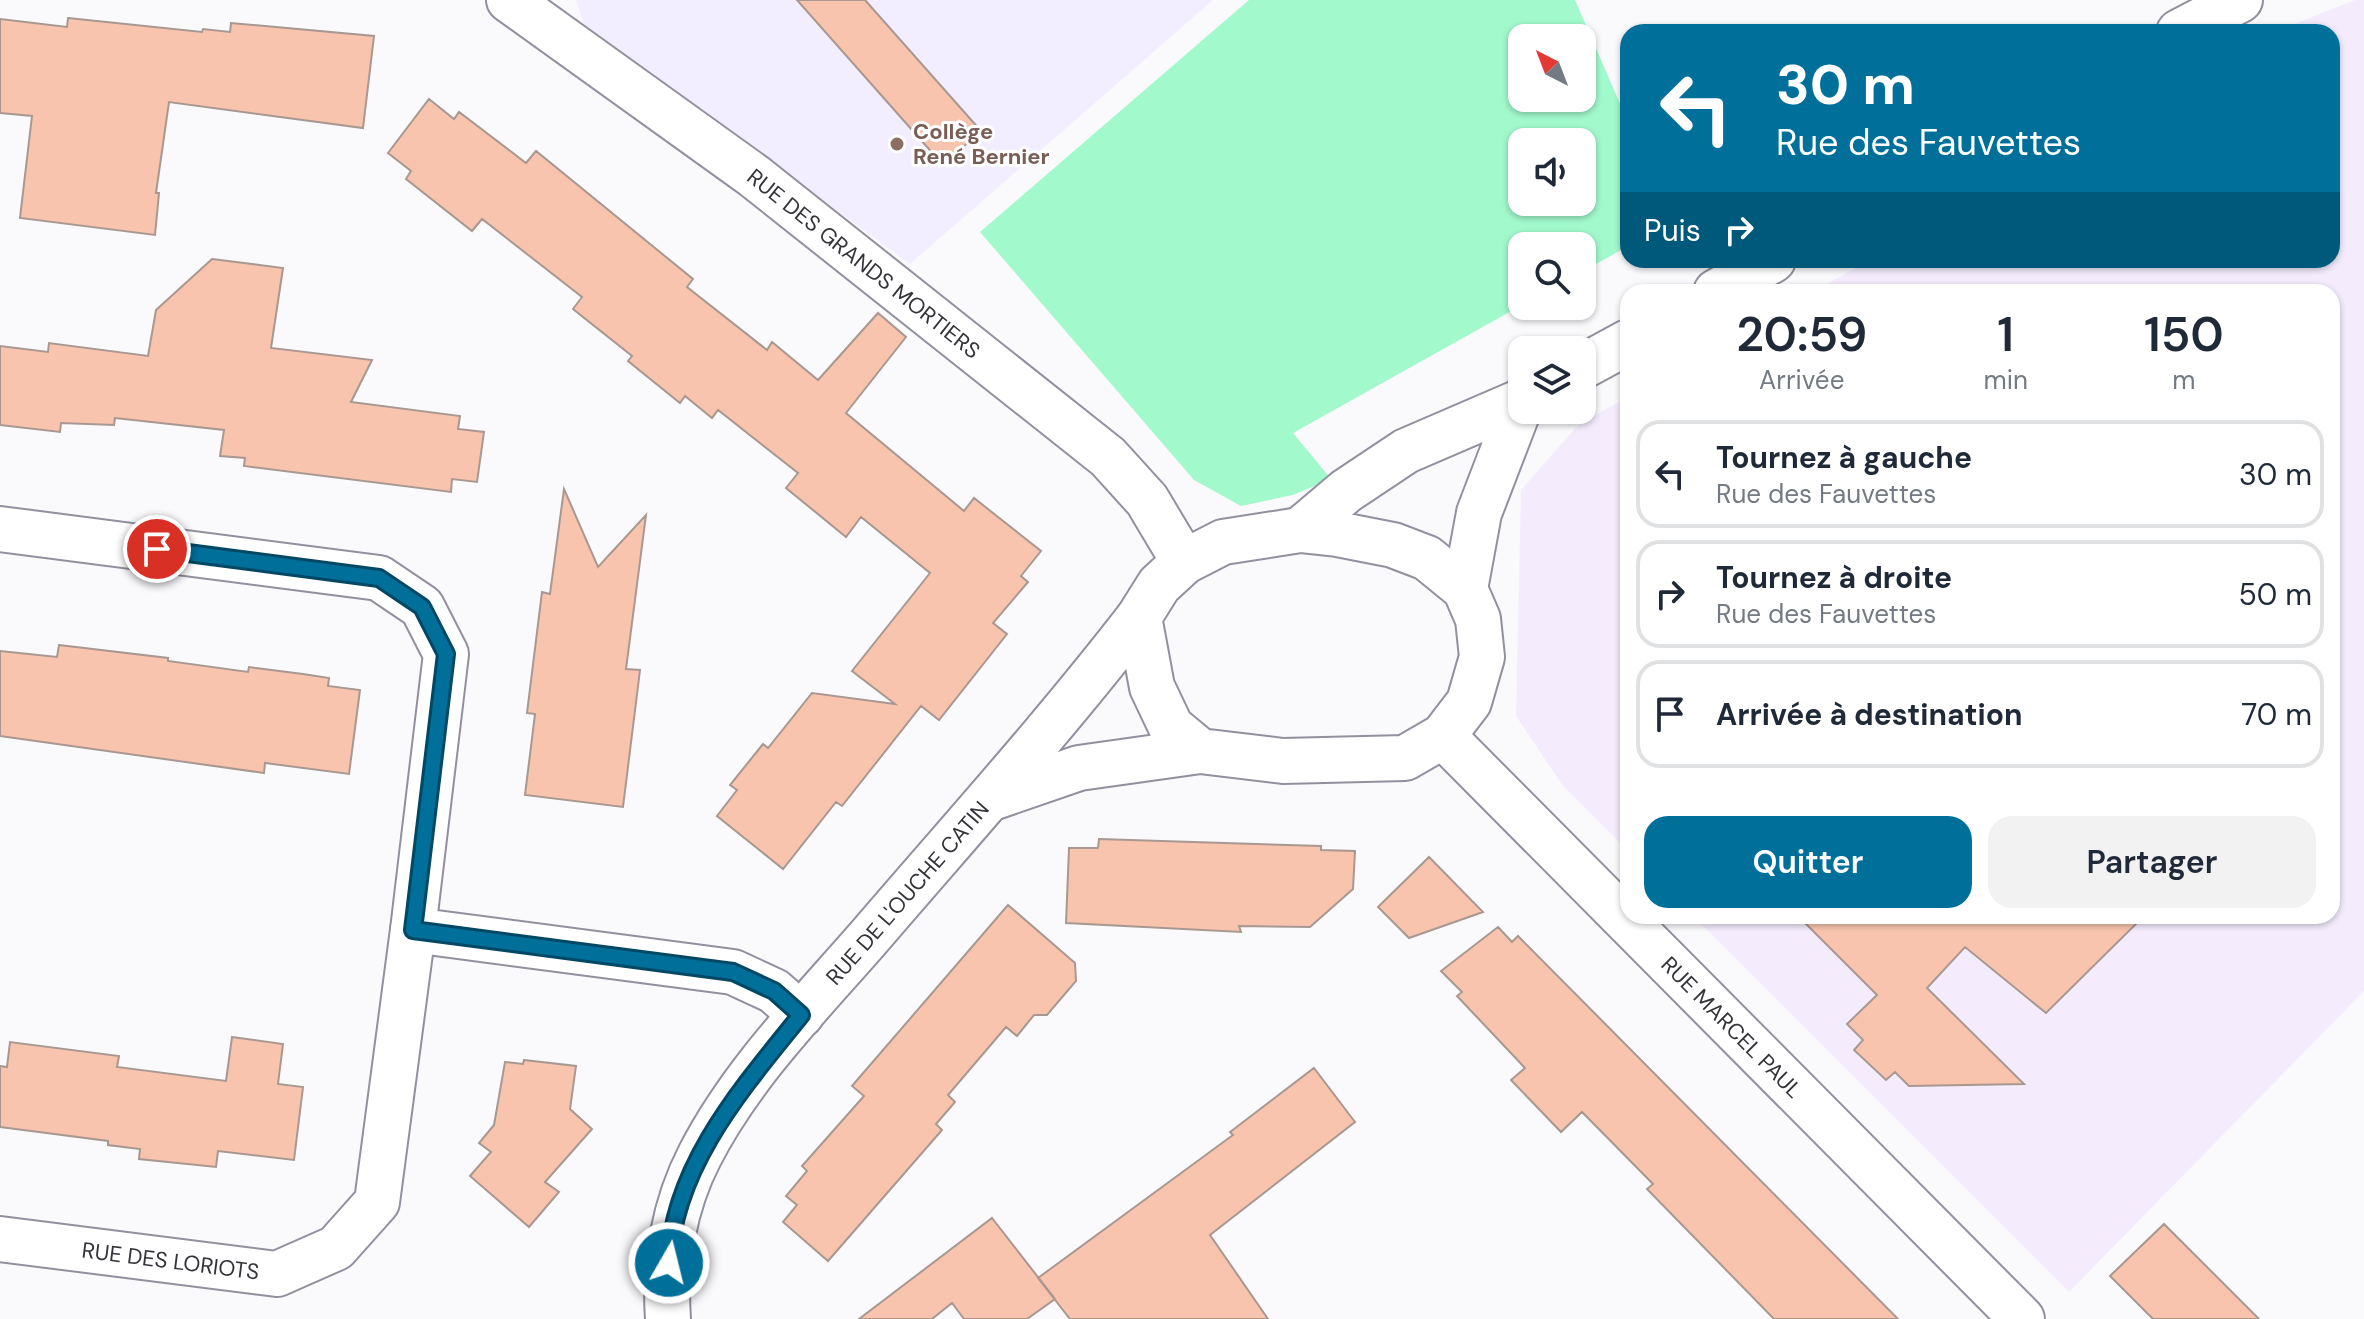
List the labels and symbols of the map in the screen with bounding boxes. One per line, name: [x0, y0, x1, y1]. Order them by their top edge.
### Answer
north arrow: [1508, 24, 1596, 112]
place label: Collège René Bernier: [913, 117, 1050, 171]
marker: Collège René Bernier: [888, 135, 906, 153]
street label: RUE DES GRANDS MORTIERS: [741, 162, 986, 365]
pin: [123, 515, 191, 583]
street label: RUE DE L'OUCHE CATIN: [820, 795, 995, 991]
street label: RUE MARCEL PAUL: [1655, 950, 1808, 1104]
position arrow: [627, 1221, 711, 1305]
street label: RUE DES LORIOTS: [80, 1235, 261, 1287]

